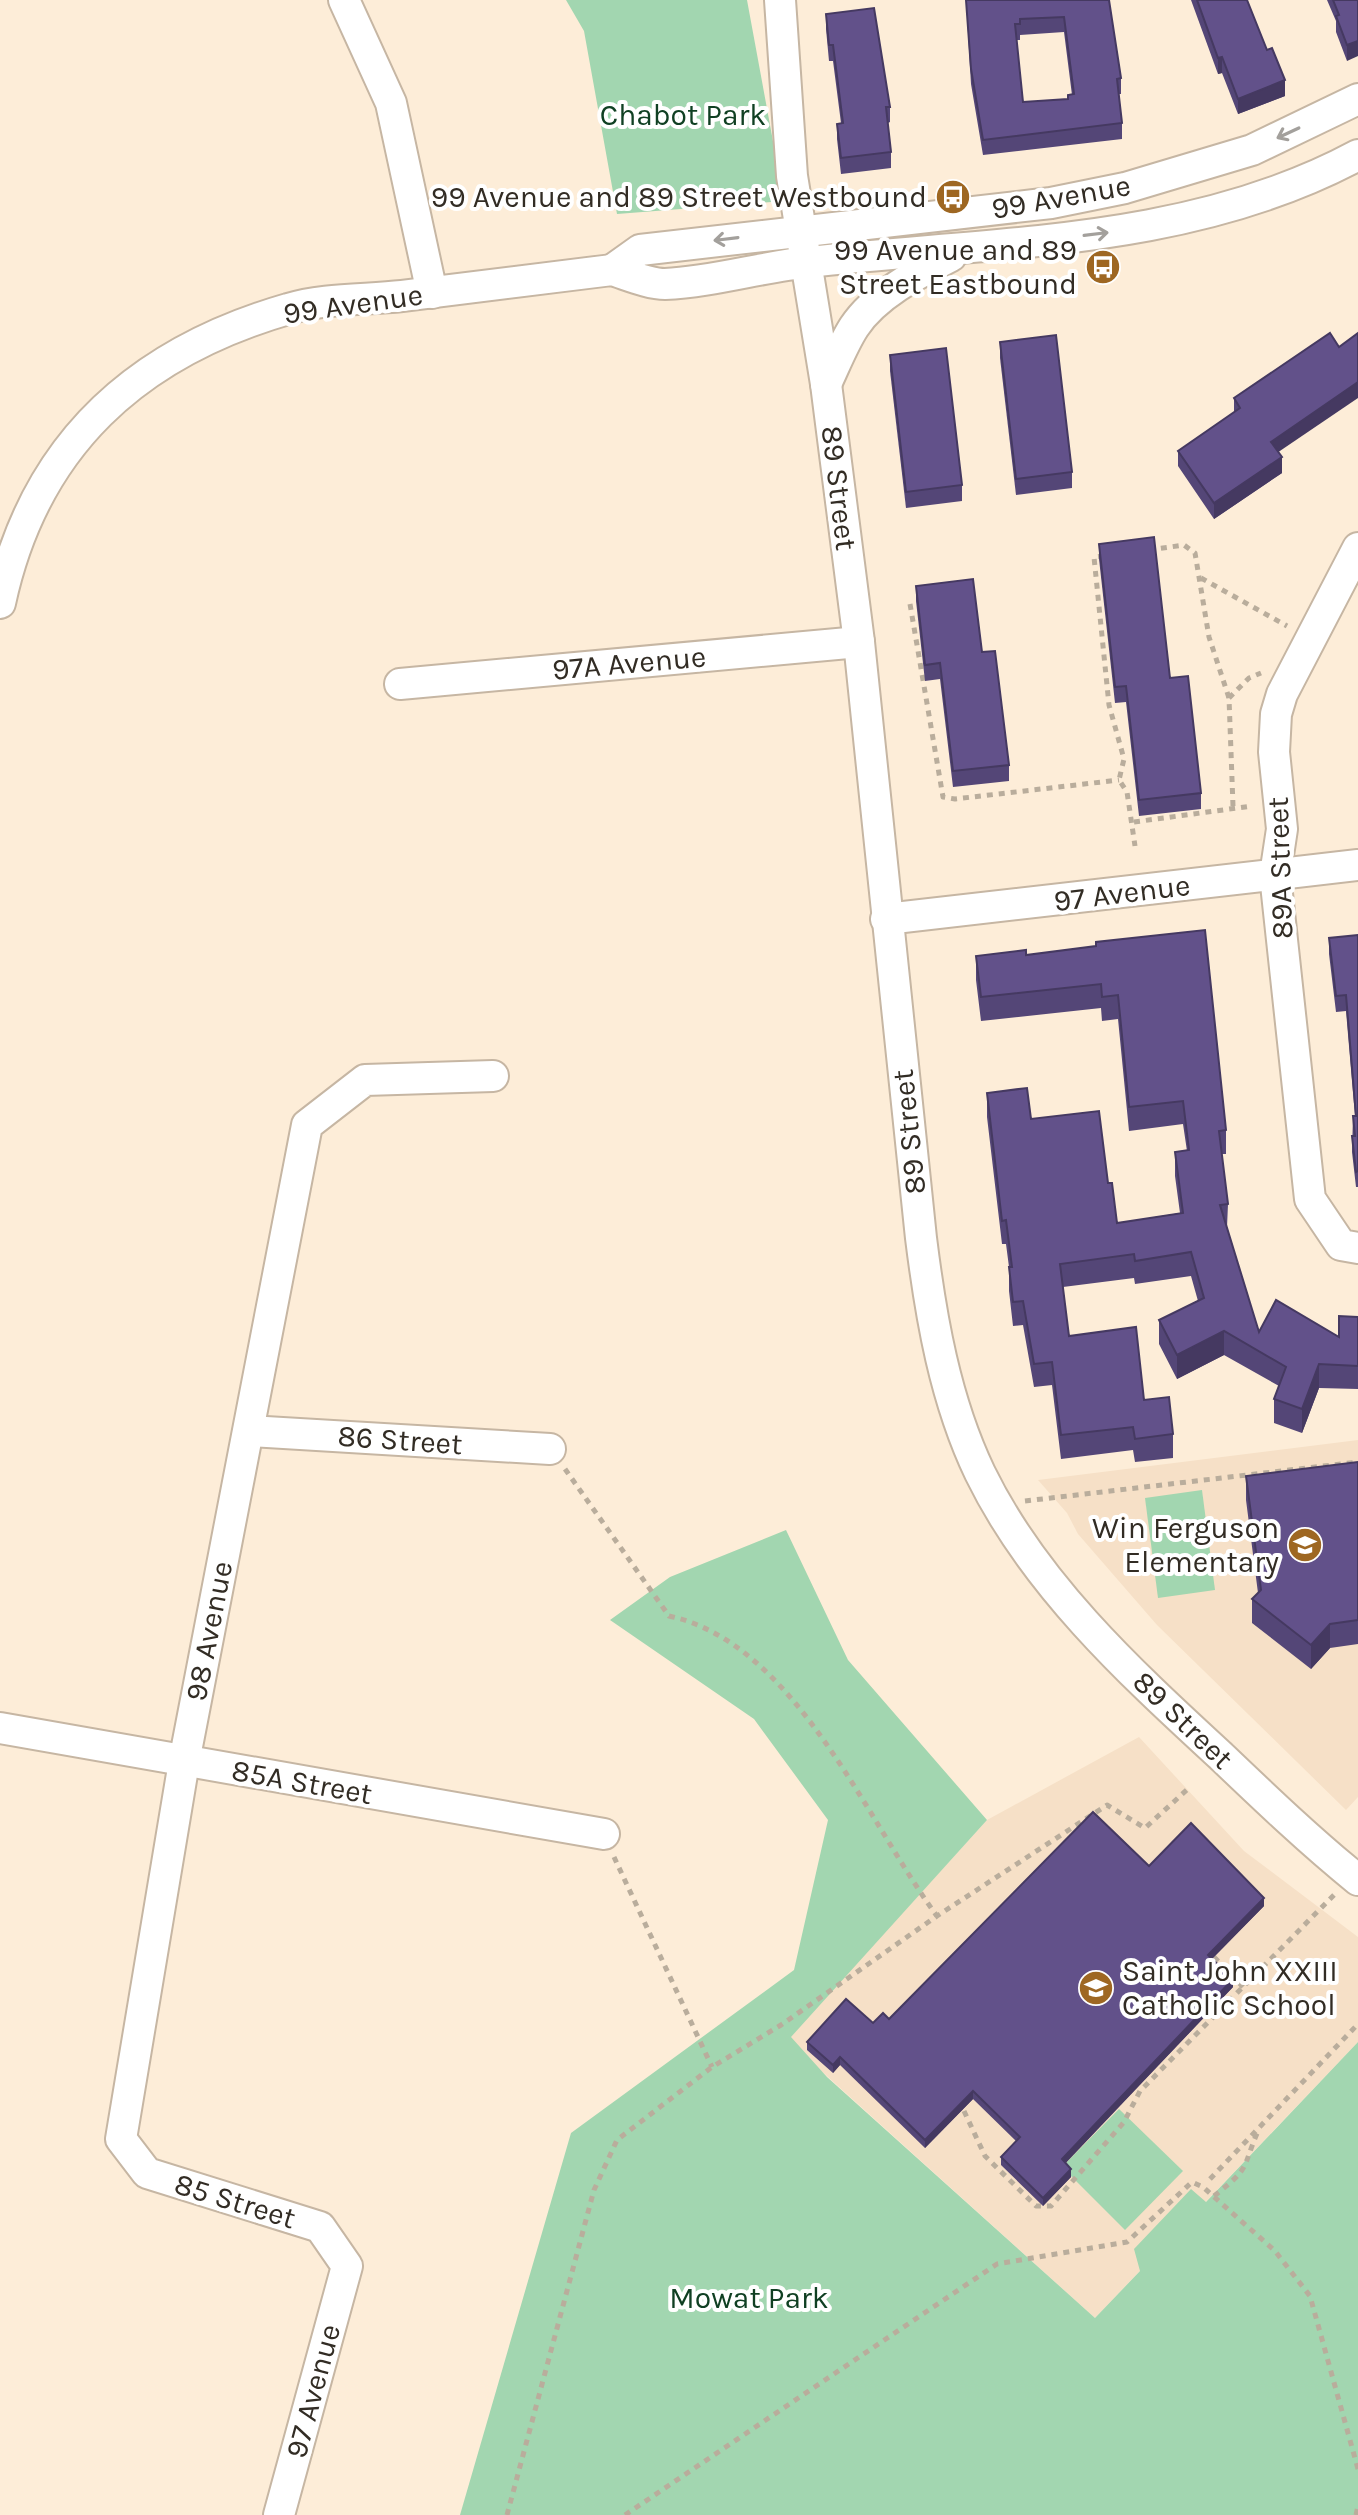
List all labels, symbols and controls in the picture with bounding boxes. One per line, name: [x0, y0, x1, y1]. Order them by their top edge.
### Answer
park label: Chabot Park: [600, 97, 766, 133]
one-way arrow: [1276, 126, 1300, 141]
street label: 99 Avenue: [989, 167, 1133, 227]
bus stop icon: 99 Avenue and 89 Street Westbound: [934, 178, 972, 216]
place label: 99 Avenue and 89 Street Westbound: [431, 179, 927, 215]
one-way arrow: [1082, 227, 1109, 242]
one-way arrow: [713, 231, 740, 246]
place label: 99 Avenue and 89 Street Eastbound: [834, 232, 1077, 302]
bus stop icon: 99 Avenue and 89 Street Eastbound: [1084, 248, 1122, 286]
street label: 99 Avenue: [281, 276, 425, 332]
street label: 89 Street: [813, 424, 865, 552]
street label: 97A Avenue: [550, 638, 708, 688]
street label: 89A Street: [1260, 796, 1300, 940]
street label: 97 Avenue: [1052, 867, 1192, 919]
street label: 89 Street: [885, 1068, 933, 1196]
street label: 86 Street: [336, 1418, 464, 1462]
place label: Win Ferguson Elementary: [1092, 1510, 1279, 1580]
school or university icon: Win Ferguson Elementary: [1286, 1526, 1324, 1564]
street label: 98 Avenue: [178, 1558, 240, 1704]
street label: 89 Street: [1125, 1664, 1241, 1776]
street label: 85A Street: [229, 1752, 375, 1812]
place label: Saint John XXIII Catholic School: [1122, 1953, 1338, 2023]
school or university icon: Saint John XXIII Catholic School: [1077, 1969, 1115, 2007]
street label: 85 Street: [170, 2166, 300, 2236]
park label: Mowat Park: [669, 2280, 829, 2316]
street label: 97 Avenue: [278, 2320, 348, 2462]

